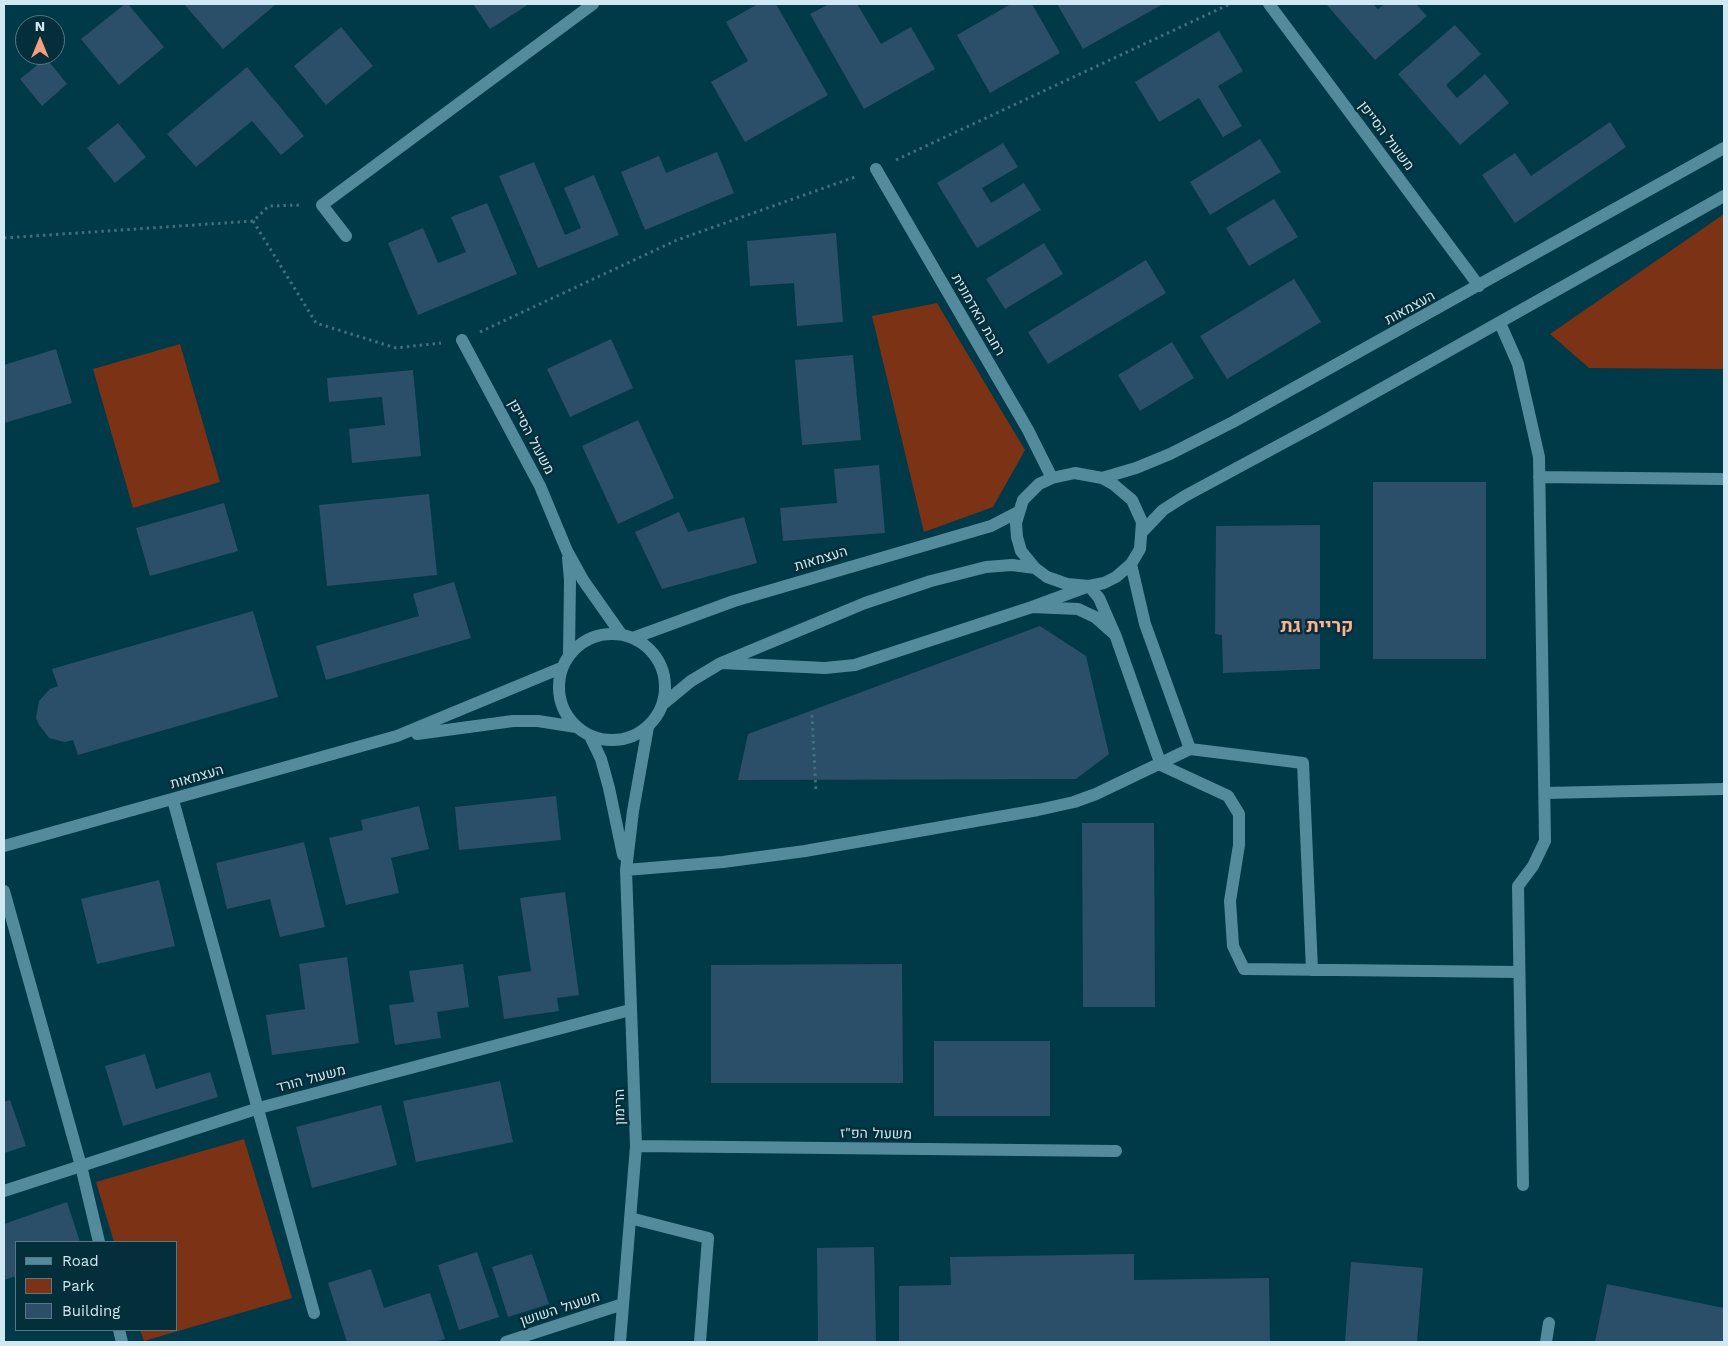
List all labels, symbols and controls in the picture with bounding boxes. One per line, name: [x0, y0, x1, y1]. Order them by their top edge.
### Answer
north arrow: [15, 15, 65, 65]
text: N: [35, 18, 45, 34]
street label: משעול הסייפן: [1354, 98, 1418, 174]
street label: רחבת האדמונית: [948, 271, 1008, 359]
street label: העצמאות: [1382, 287, 1438, 329]
street label: משעול הסייפן: [504, 397, 558, 477]
street label: העצמאות: [792, 543, 850, 575]
district label: קריית גת: [1281, 615, 1353, 637]
street label: העצמאות: [168, 761, 226, 793]
street label: משעול הורד: [275, 1062, 347, 1096]
street label: הרימון: [611, 1089, 629, 1125]
street label: משעול הפ"ז: [840, 1125, 912, 1143]
legend: [15, 1241, 178, 1331]
text: Road: [62, 1252, 99, 1270]
text: Park: [62, 1277, 94, 1295]
street label: משעול השושן: [518, 1288, 602, 1330]
text: Building: [62, 1302, 120, 1320]

